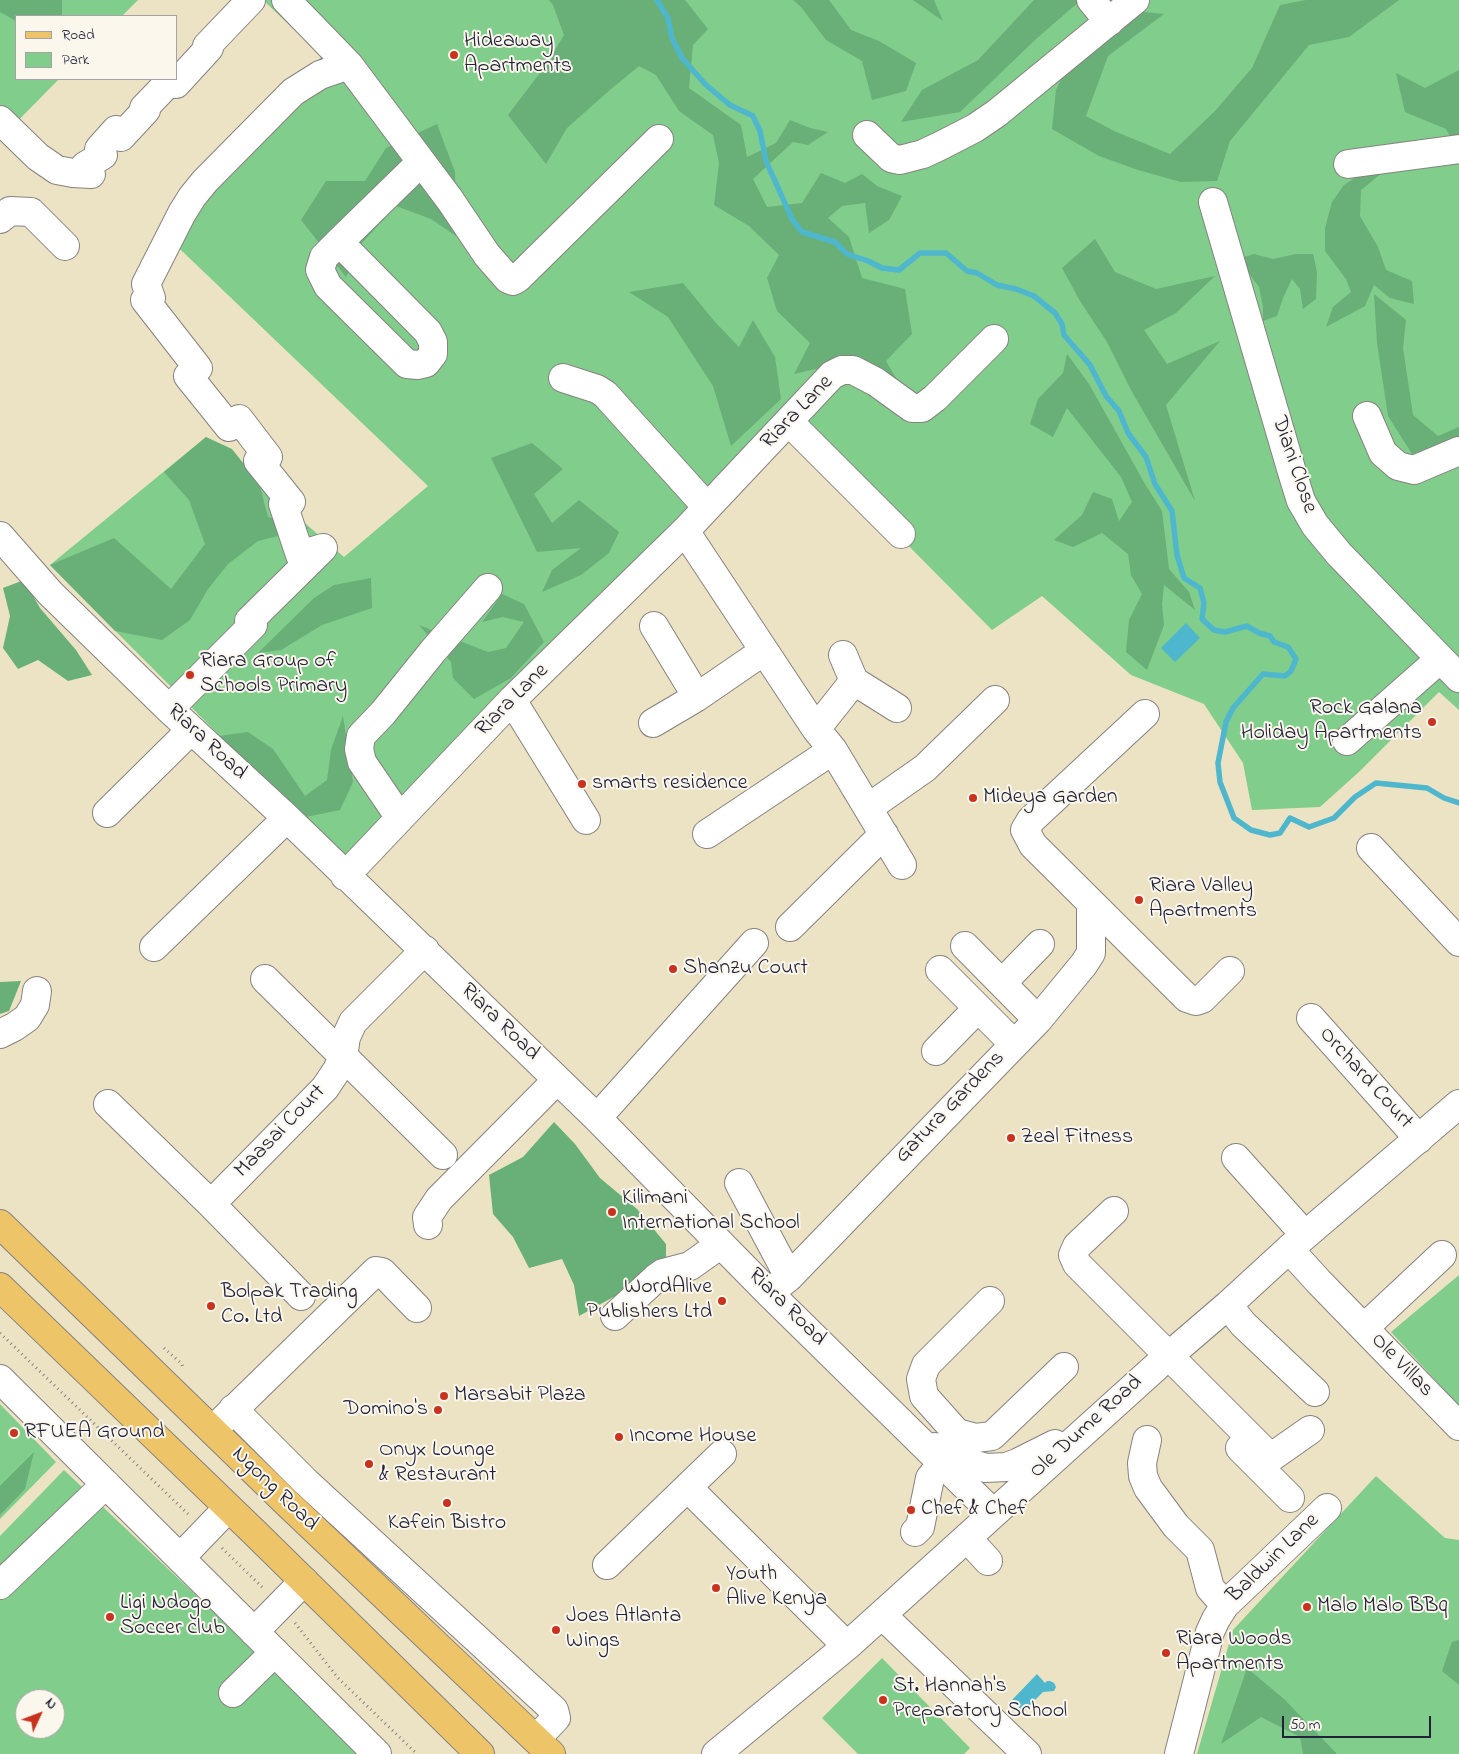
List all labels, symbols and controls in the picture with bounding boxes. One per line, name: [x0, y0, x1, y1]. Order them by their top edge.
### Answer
legend: [15, 15, 178, 80]
text: Road: [62, 24, 95, 46]
place label: Hideaway Apartments: [464, 29, 572, 80]
text: Park: [62, 49, 89, 71]
marker: Hideaway Apartments: [448, 49, 460, 61]
street label: Riara Lane: [756, 370, 840, 456]
street label: Diani Close: [1264, 413, 1322, 517]
place label: Riara Group of Schools Primary: [200, 649, 347, 700]
street label: Riara Lane: [471, 659, 555, 743]
marker: Riara Group of Schools Primary: [184, 669, 196, 681]
place label: Rock Galana Holiday Apartments: [1241, 696, 1422, 748]
street label: Riara Road: [160, 699, 252, 787]
marker: Rock Galana Holiday Apartments: [1426, 716, 1438, 728]
place label: smarts residence: [592, 771, 748, 797]
marker: smarts residence: [576, 778, 588, 790]
place label: Mideya Garden: [983, 785, 1118, 811]
marker: Mideya Garden: [967, 792, 979, 804]
place label: Riara Valley Apartments: [1149, 874, 1257, 926]
marker: Riara Valley Apartments: [1133, 894, 1145, 906]
place label: Shanzu Court: [683, 956, 808, 982]
marker: Shanzu Court: [667, 963, 679, 975]
street label: Riara Road: [454, 979, 544, 1067]
street label: Orchard Court: [1312, 1022, 1418, 1136]
street label: Gatura Gardens: [891, 1046, 1011, 1170]
street label: Maasai Court: [230, 1080, 332, 1184]
place label: Zeal Fitness: [1021, 1125, 1133, 1151]
marker: Zeal Fitness: [1005, 1132, 1017, 1144]
place label: Kilimani International School: [622, 1186, 800, 1238]
marker: Kilimani International School: [606, 1206, 618, 1218]
street label: Riara Road: [741, 1263, 831, 1353]
place label: WordAlive Publishers Ltd: [587, 1275, 712, 1326]
place label: Bolpak Trading Co. Ltd: [221, 1280, 358, 1332]
marker: WordAlive Publishers Ltd: [716, 1295, 728, 1307]
marker: Bolpak Trading Co. Ltd: [205, 1300, 217, 1312]
street label: Ole Villas: [1364, 1328, 1438, 1404]
street label: Ole Dume Road: [1025, 1371, 1149, 1485]
place label: Marsabit Plaza: [454, 1383, 586, 1409]
marker: Marsabit Plaza: [438, 1390, 450, 1402]
place label: Domino's: [344, 1397, 428, 1423]
marker: Domino's: [432, 1404, 444, 1416]
place label: RFUEA Ground: [24, 1420, 164, 1446]
place label: Income House: [629, 1424, 756, 1450]
marker: RFUEA Ground: [8, 1427, 20, 1439]
marker: Income House: [613, 1431, 625, 1443]
place label: Onyx Lounge & Restaurant: [379, 1438, 497, 1490]
street label: Ngong Road: [225, 1442, 323, 1538]
marker: Onyx Lounge & Restaurant: [363, 1458, 375, 1470]
marker: Kafein Bistro: [441, 1497, 453, 1509]
place label: Chef & Chef: [921, 1497, 1027, 1523]
marker: Chef & Chef: [905, 1504, 917, 1516]
street label: Baldwin Lane: [1222, 1508, 1326, 1610]
place label: Kafein Bistro: [388, 1511, 506, 1537]
place label: Youth Alive Kenya: [726, 1562, 827, 1614]
marker: Youth Alive Kenya: [710, 1582, 722, 1594]
place label: Ligi Ndogo Soccer club: [120, 1591, 225, 1642]
place label: Malo Malo BBq: [1317, 1594, 1448, 1620]
marker: Malo Malo BBq: [1301, 1601, 1313, 1613]
place label: Joes Atlanta Wings: [566, 1604, 681, 1655]
marker: Ligi Ndogo Soccer club: [104, 1611, 116, 1623]
marker: Joes Atlanta Wings: [550, 1624, 562, 1636]
place label: Riara Woods Apartments: [1176, 1627, 1292, 1678]
marker: Riara Woods Apartments: [1160, 1647, 1172, 1659]
place label: St. Hannah's Preparatory School: [893, 1674, 1067, 1725]
north arrow: [15, 1689, 65, 1739]
text: N: [40, 1693, 62, 1715]
marker: St. Hannah's Preparatory School: [877, 1694, 889, 1706]
scale bar: [1284, 1706, 1433, 1738]
text: 50 m: [1290, 1714, 1320, 1736]

